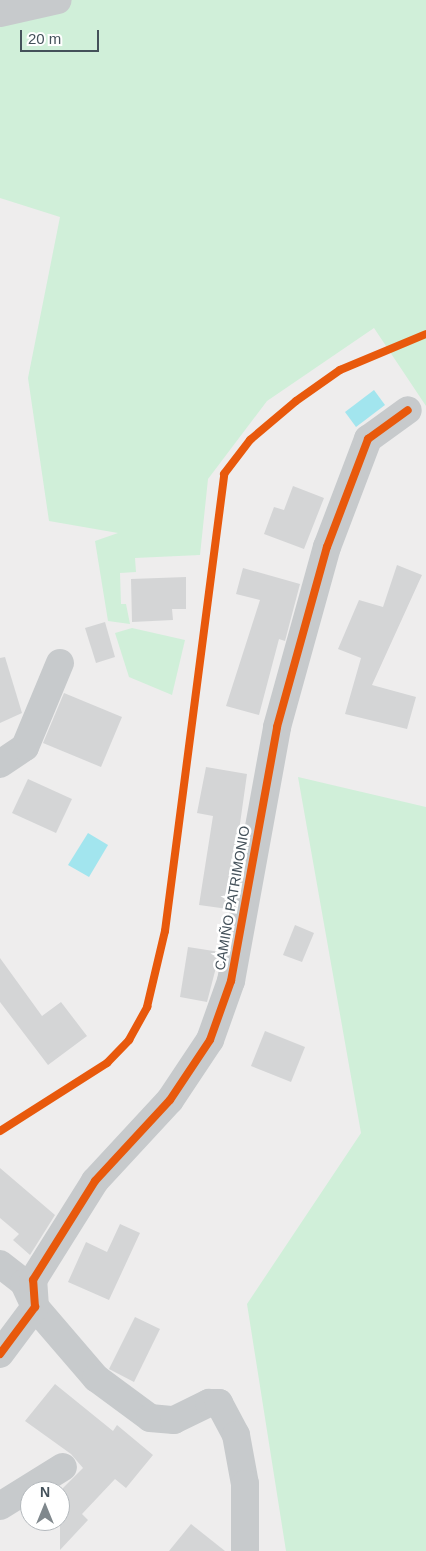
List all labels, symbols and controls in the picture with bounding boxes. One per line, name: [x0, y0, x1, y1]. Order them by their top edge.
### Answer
scale bar: [22, 20, 101, 52]
text: 20 m: [28, 30, 61, 47]
street label: CAMIÑO PATRIMONIO: [211, 824, 253, 972]
north arrow: [20, 1481, 70, 1531]
text: N: [40, 1484, 50, 1500]

